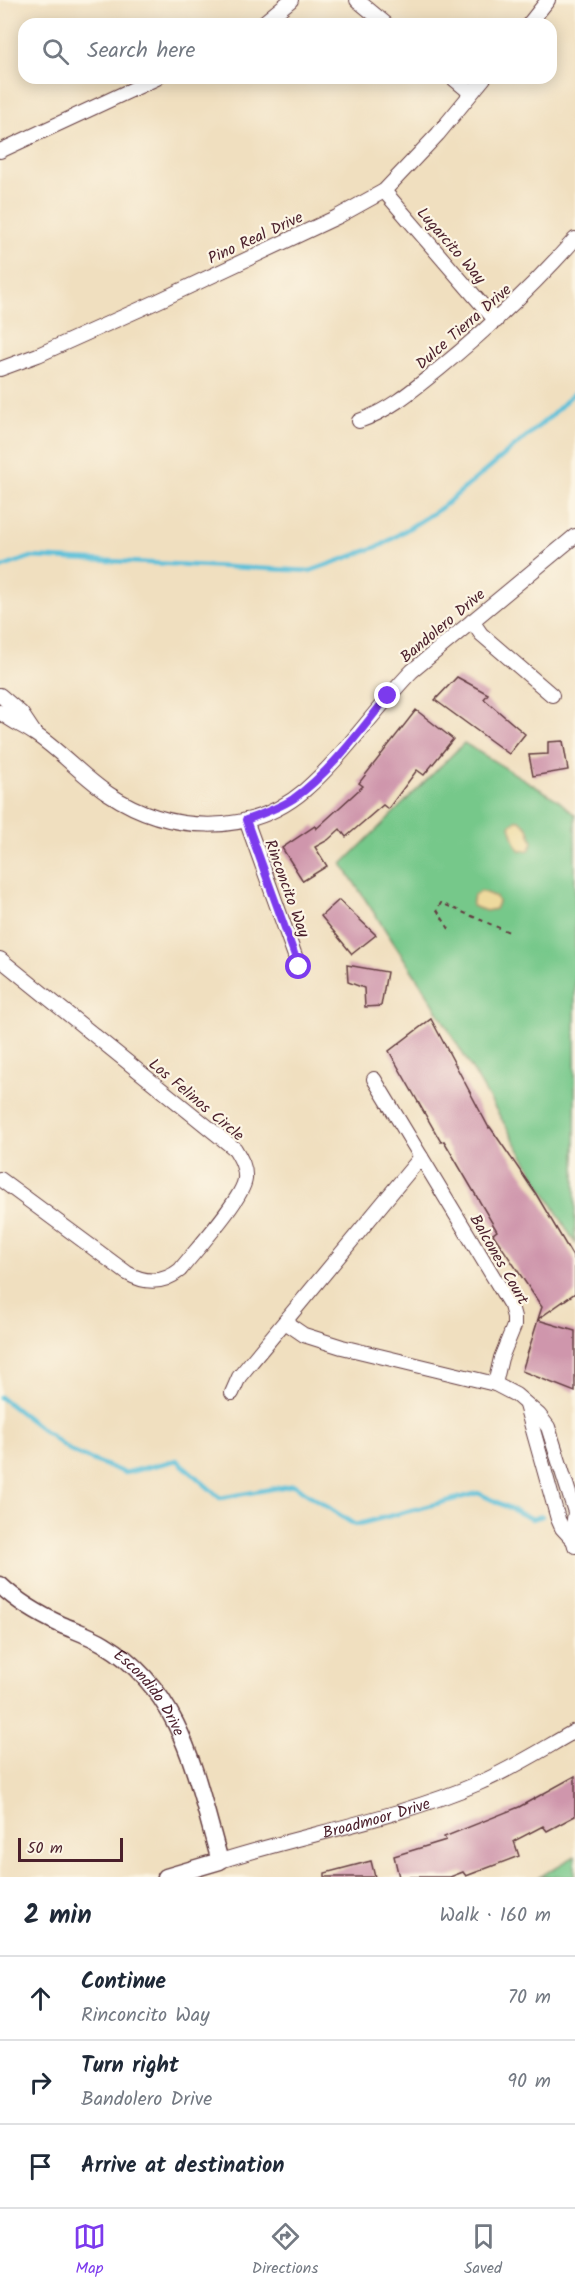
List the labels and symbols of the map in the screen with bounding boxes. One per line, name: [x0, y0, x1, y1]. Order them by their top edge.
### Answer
street label: Lugarcito Way: [410, 202, 492, 290]
street label: Pino Real Drive: [204, 205, 307, 271]
street label: Dulce Tierra Drive: [410, 278, 518, 376]
street label: Bandolero Drive: [395, 583, 491, 669]
route end: [374, 682, 400, 708]
street label: Rinconcito Way: [257, 836, 316, 942]
route start: [285, 953, 311, 979]
street label: Los Felinos Circle: [143, 1053, 249, 1148]
street label: Balcones Court: [463, 1210, 535, 1310]
street label: Escondido Drive: [108, 1643, 191, 1740]
street label: Broadmoor Drive: [320, 1792, 434, 1846]
scale bar: [18, 1835, 123, 1862]

